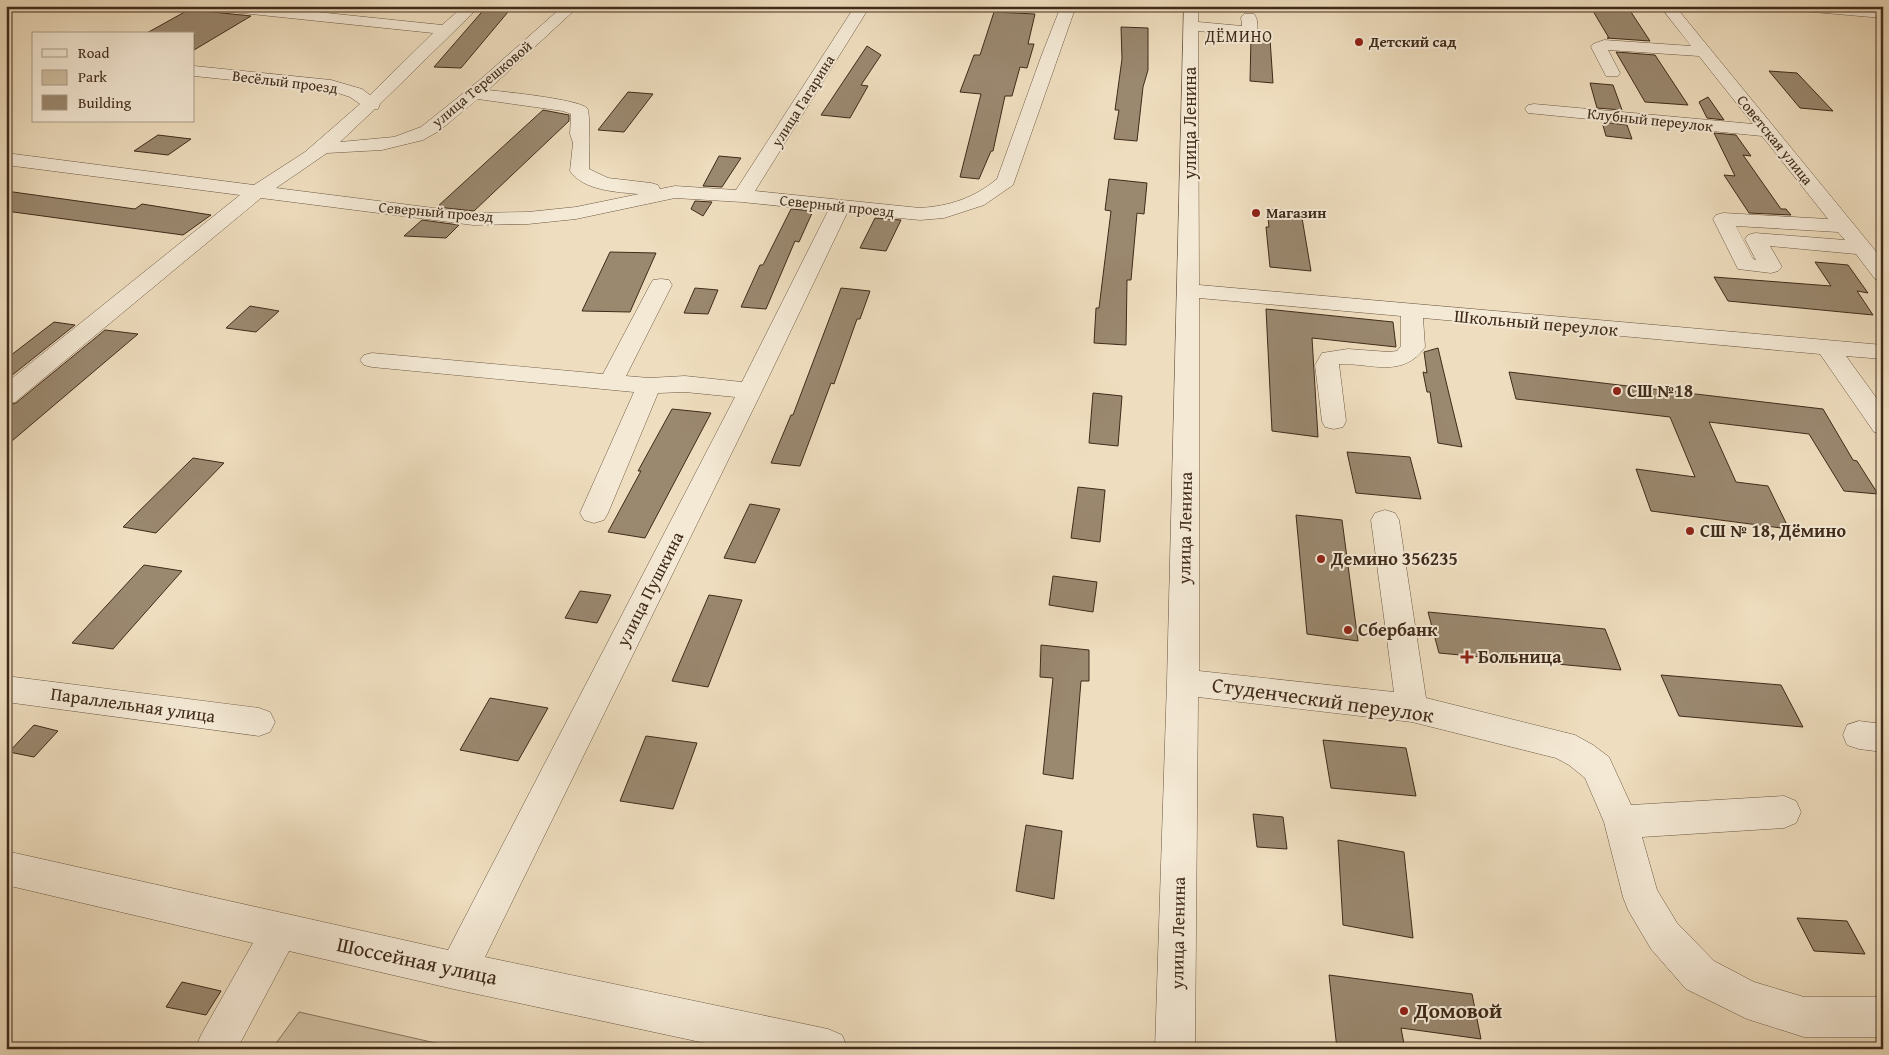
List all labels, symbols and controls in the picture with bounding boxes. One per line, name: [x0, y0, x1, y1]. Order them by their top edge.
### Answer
district label: ДЁМИНО: [1204, 24, 1273, 48]
place label: Детский сад: [1368, 31, 1456, 52]
legend: [32, 32, 195, 122]
street label: улица Терешковой: [426, 35, 536, 133]
marker: Детский сад: [1353, 36, 1365, 48]
text: Road: [78, 42, 109, 63]
street label: улица Гагарина: [765, 50, 840, 151]
street label: Весёлый проезд: [231, 65, 339, 98]
text: Park: [78, 66, 107, 87]
street label: улица Ленина: [1176, 66, 1203, 180]
street label: Советская улица: [1732, 90, 1819, 190]
text: Building: [78, 92, 132, 113]
street label: Клубный переулок: [1586, 102, 1714, 137]
street label: Северный проезд: [779, 189, 895, 222]
street label: Северный проезд: [378, 196, 494, 227]
place label: Магазин: [1266, 202, 1326, 223]
marker: Магазин: [1250, 207, 1262, 219]
street label: Школьный переулок: [1453, 302, 1620, 343]
place label: СШ №18: [1627, 377, 1693, 404]
marker: СШ №18: [1611, 385, 1623, 397]
street label: улица Ленина: [1170, 471, 1199, 586]
place label: СШ № 18, Дёмино: [1700, 517, 1846, 544]
marker: СШ № 18, Дёмино: [1684, 525, 1696, 537]
street label: улица Пушкина: [608, 526, 690, 652]
place label: Демино 356235: [1330, 545, 1458, 572]
marker: Демино 356235: [1315, 553, 1327, 565]
place label: Сбербанк: [1358, 616, 1438, 643]
marker: Сбербанк: [1342, 624, 1354, 636]
place label: Больница: [1478, 643, 1562, 670]
marker: Больница: [1460, 650, 1474, 664]
street label: Студенческий переулок: [1210, 669, 1436, 730]
street label: Параллельная улица: [49, 680, 217, 729]
street label: улица Ленина: [1163, 876, 1192, 991]
street label: Шоссейная улица: [334, 928, 500, 993]
place label: Домовой: [1413, 995, 1502, 1026]
marker: Домовой: [1398, 1005, 1410, 1017]

